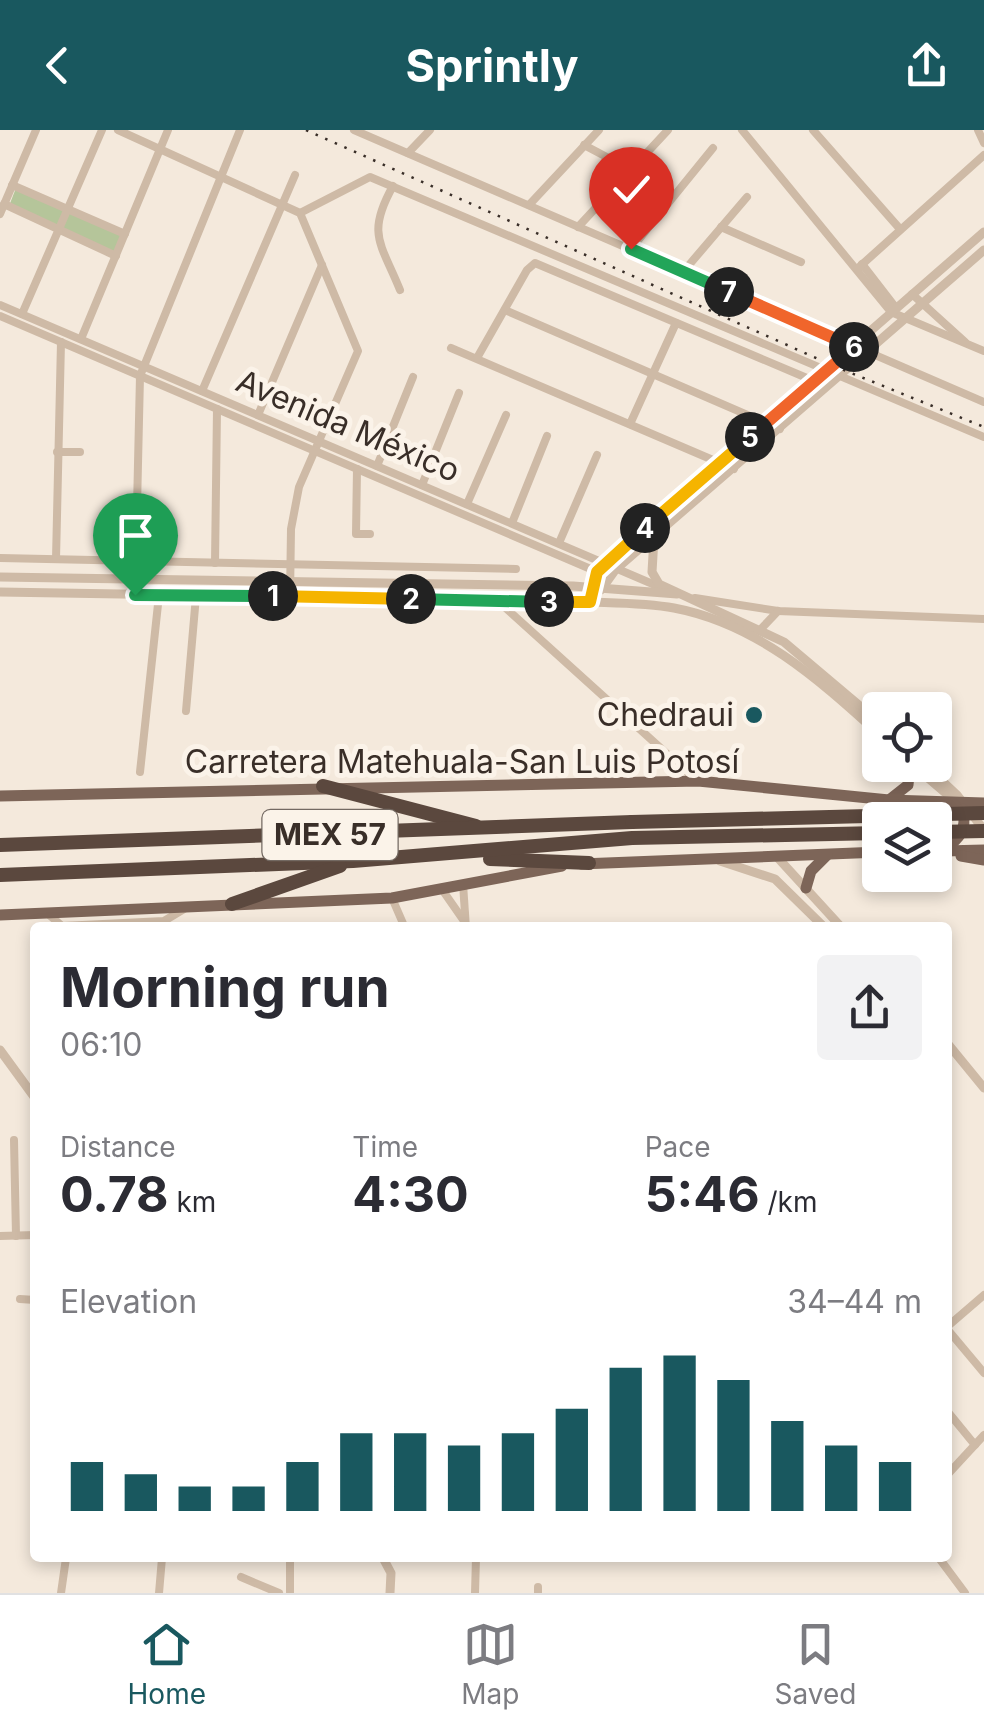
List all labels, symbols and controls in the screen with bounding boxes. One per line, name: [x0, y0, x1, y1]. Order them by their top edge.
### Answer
icon: back: [30, 38, 85, 93]
text: Sprintly: [405, 38, 579, 93]
icon: share: [899, 38, 954, 93]
pin: [589, 147, 674, 250]
icon: check: [604, 162, 659, 217]
pin: 7: [704, 267, 754, 317]
text: 7: [721, 275, 737, 309]
pin: 6: [829, 322, 879, 372]
text: 6: [845, 330, 863, 364]
street label: Avenida México: [231, 361, 466, 490]
pin: 5: [725, 412, 775, 462]
text: 5: [741, 420, 759, 454]
pin: [93, 493, 178, 596]
pin: 4: [620, 503, 670, 553]
icon: arrive: [108, 508, 163, 563]
text: 4: [636, 511, 654, 545]
pin: 1: [248, 571, 298, 621]
pin: 2: [386, 574, 436, 624]
pin: 3: [524, 577, 574, 627]
text: 1: [267, 579, 279, 613]
text: 2: [402, 582, 420, 616]
text: 3: [540, 585, 558, 619]
map controls: [862, 692, 952, 892]
button: locate: [862, 692, 952, 782]
place label: Chedraui: [597, 695, 734, 734]
marker: Chedraui: [743, 704, 765, 726]
street label: Carretera Matehuala-San Luis Potosí: [185, 742, 739, 781]
button: layers: [862, 802, 952, 892]
road number: MEX 57: [262, 810, 398, 860]
text: Morning run: [60, 954, 390, 1020]
button: share: [817, 955, 922, 1060]
text: 06:10: [60, 1025, 142, 1064]
text: Distance: [60, 1130, 176, 1164]
text: Time: [352, 1130, 418, 1164]
text: Pace: [645, 1130, 711, 1164]
text: 0.78: [60, 1164, 169, 1224]
text: 4:30: [352, 1164, 469, 1224]
text: 5:46: [645, 1164, 760, 1224]
text: km: [169, 1185, 216, 1219]
text: /km: [760, 1185, 817, 1219]
text: Elevation: [60, 1282, 197, 1321]
text: 34–44 m: [787, 1282, 922, 1321]
tab: Home: [128, 1617, 206, 1711]
tab: Map: [461, 1617, 519, 1711]
tab: Saved: [774, 1617, 856, 1711]

